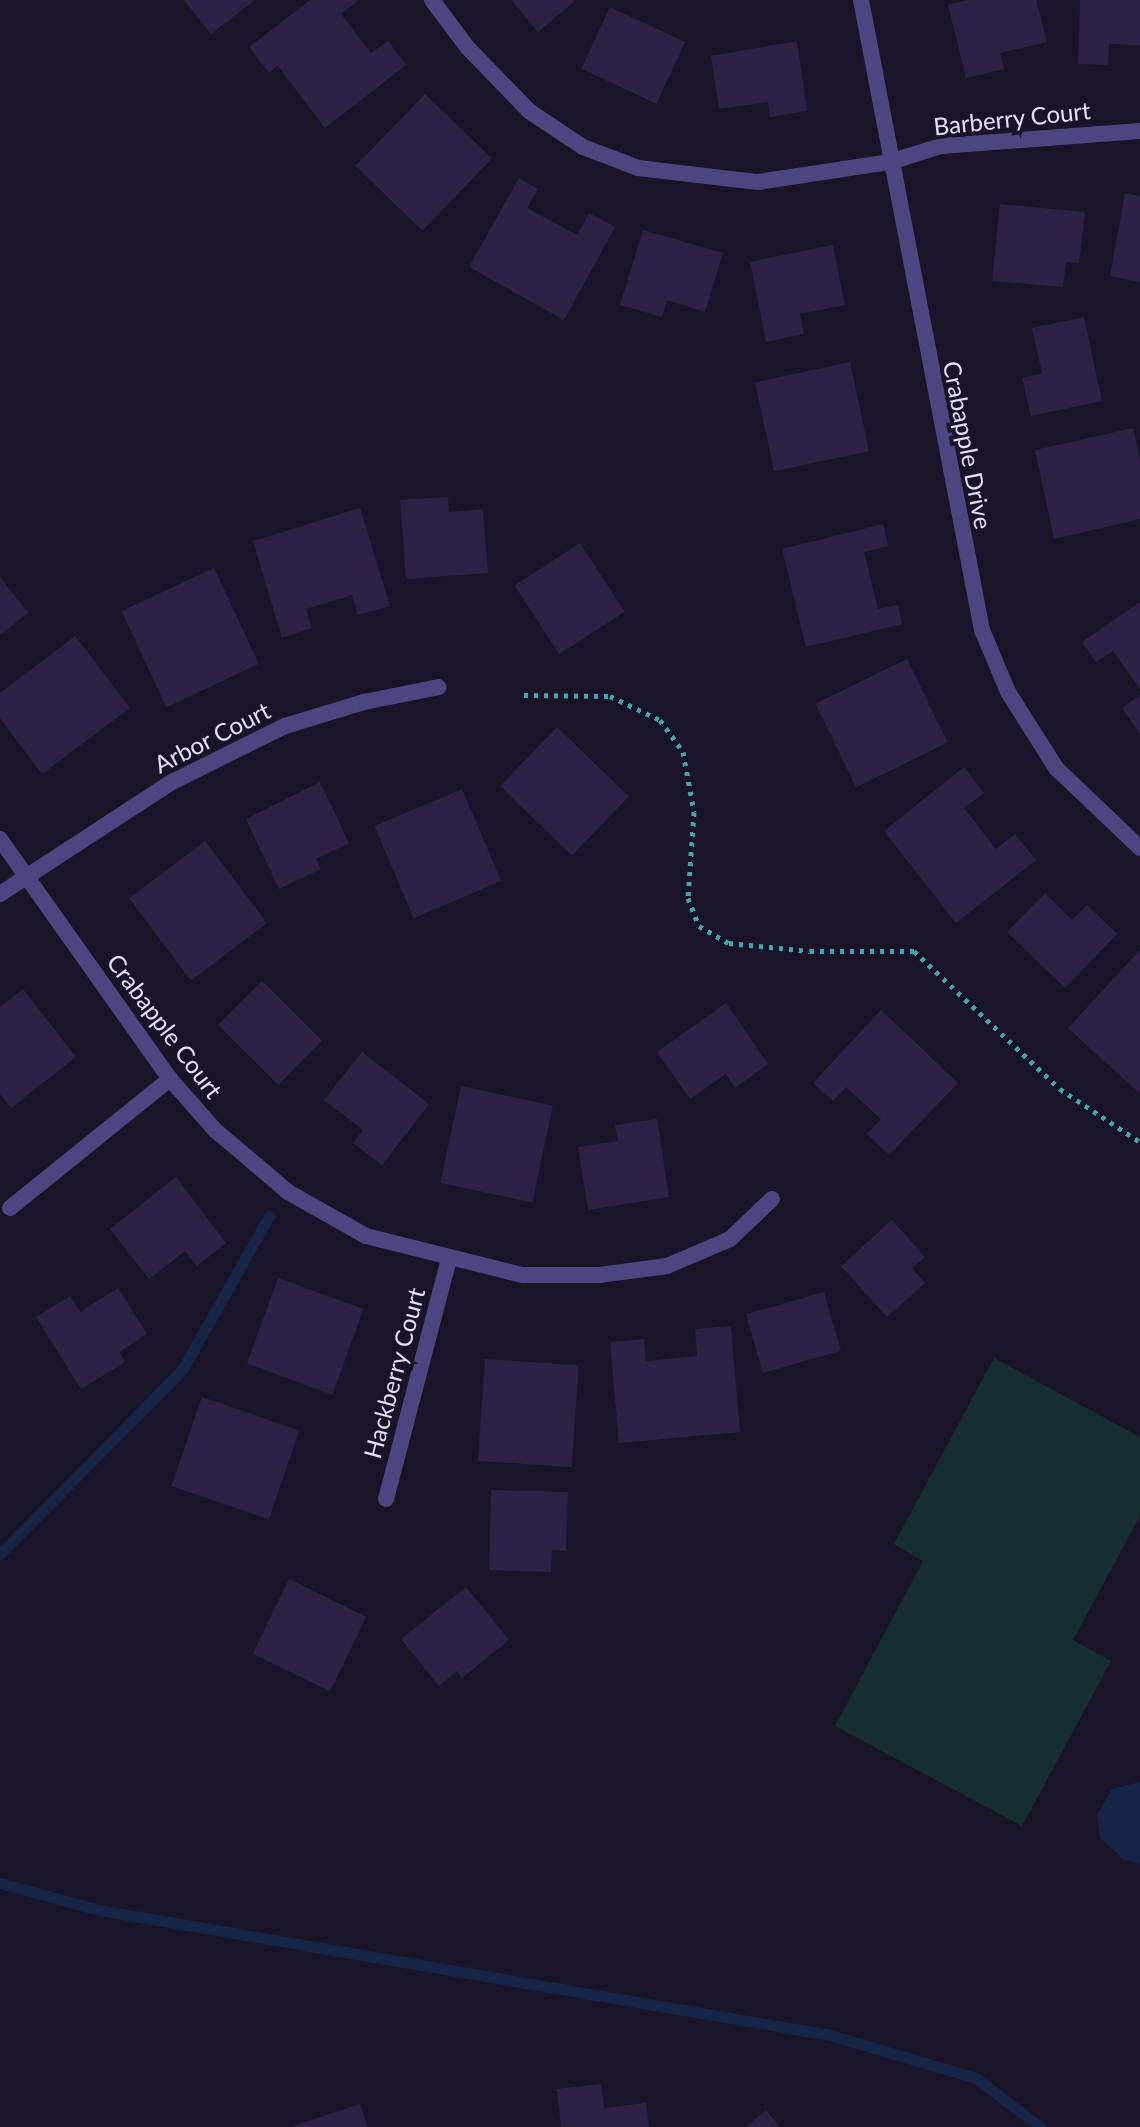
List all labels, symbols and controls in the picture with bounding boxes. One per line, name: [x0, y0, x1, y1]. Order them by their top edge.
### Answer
street label: Barberry Court: [932, 95, 1092, 141]
street label: Crabapple Drive: [938, 359, 998, 531]
street label: Arbor Court: [149, 695, 275, 779]
street label: Crabapple Court: [101, 948, 229, 1104]
street label: Hackberry Court: [357, 1284, 431, 1462]

